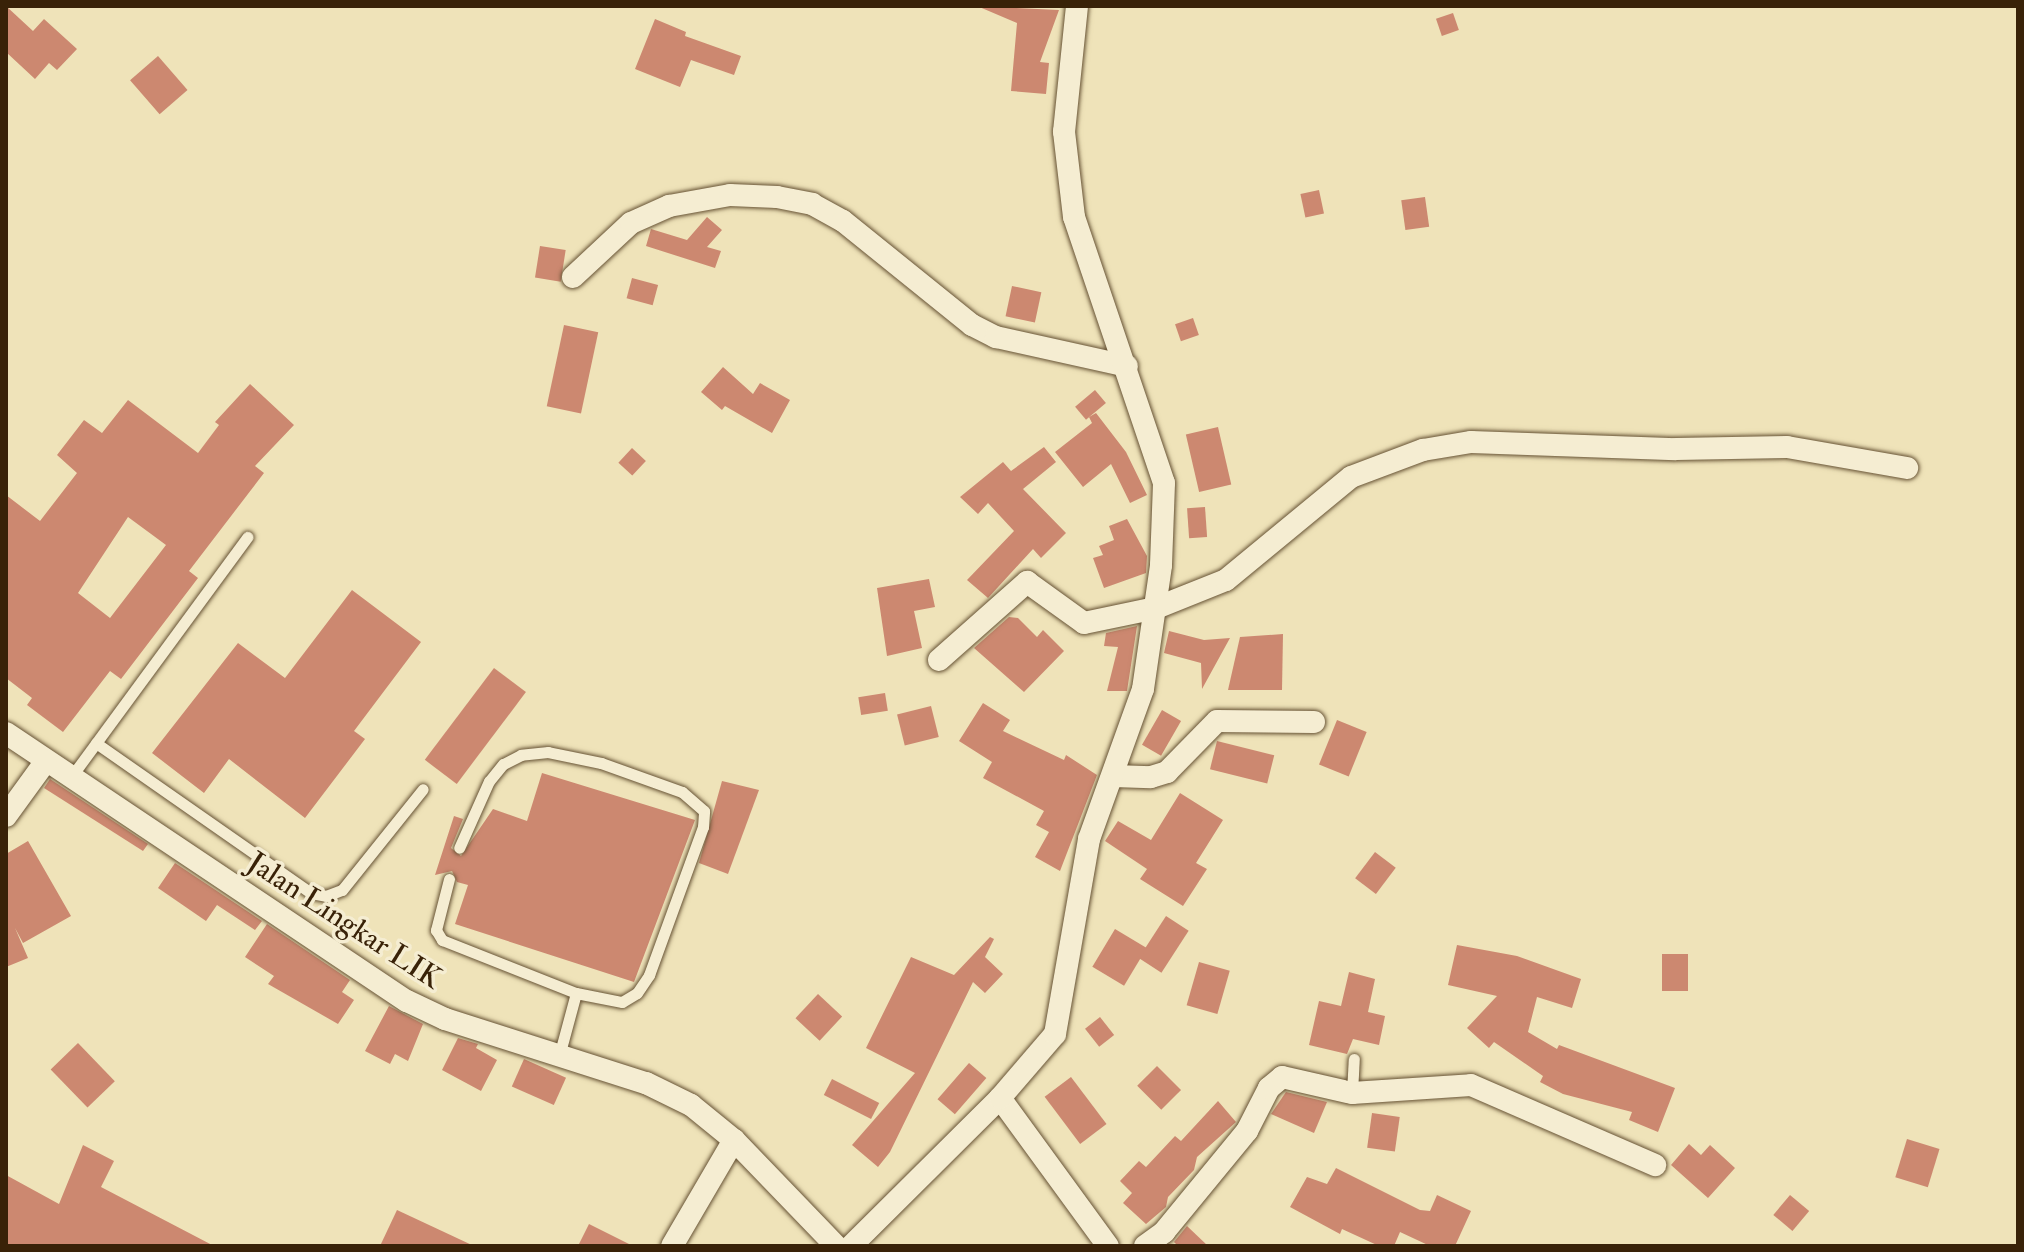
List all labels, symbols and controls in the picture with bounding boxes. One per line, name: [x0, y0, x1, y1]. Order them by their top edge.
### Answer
street label: Jalan Lingkar LIK: [240, 845, 448, 997]

